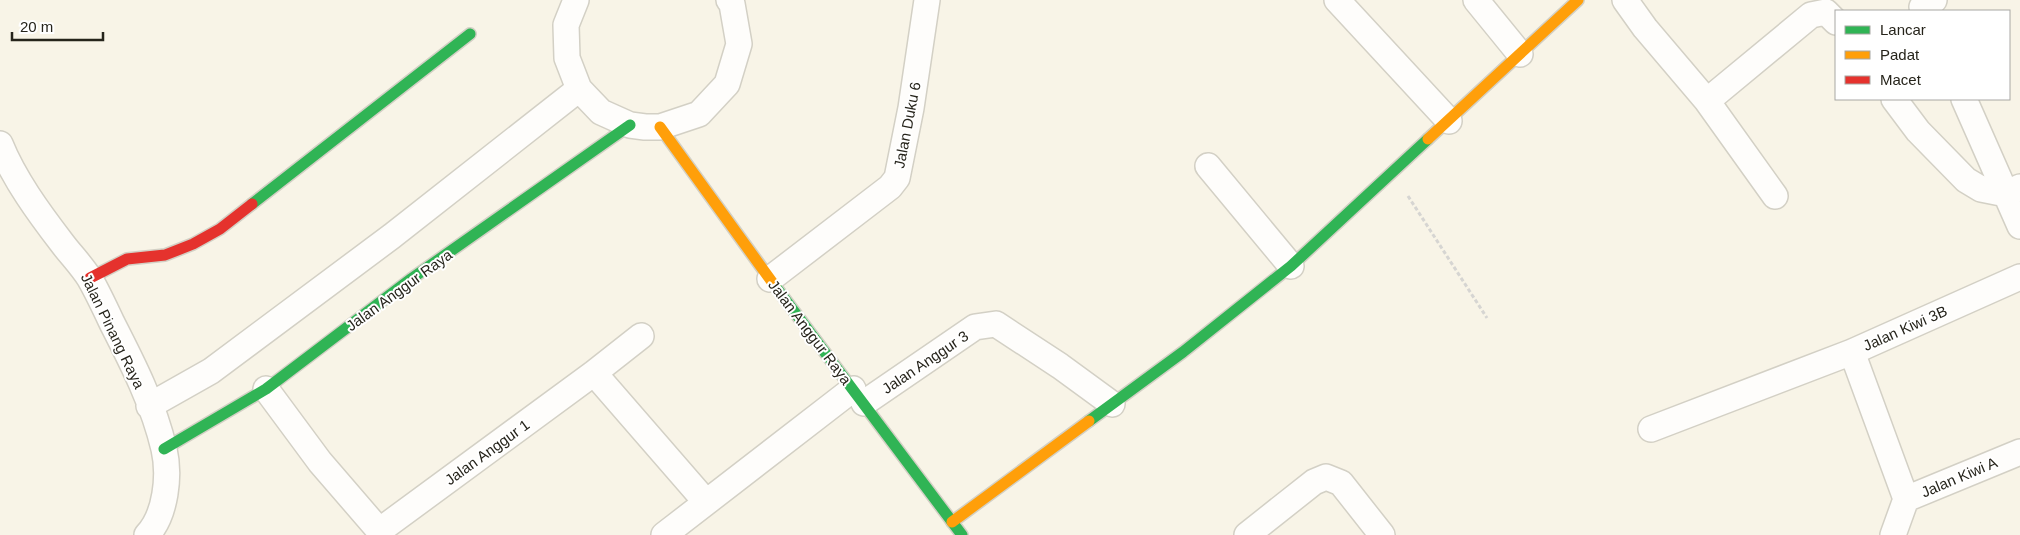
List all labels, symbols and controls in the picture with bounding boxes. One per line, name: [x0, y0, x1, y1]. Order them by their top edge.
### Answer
scale bar: [12, 10, 104, 42]
legend: [1835, 10, 2010, 100]
text: 20 m: [20, 18, 53, 35]
text: Lancar: [1880, 21, 1926, 38]
text: Padat: [1880, 46, 1920, 63]
text: Macet: [1880, 71, 1922, 88]
street label: Jalan Duku 6: [890, 80, 924, 170]
street label: Jalan Anggur Raya: [343, 245, 456, 334]
street label: Jalan Pinang Raya: [78, 271, 149, 392]
street label: Jalan Anggur Raya: [765, 276, 855, 388]
street label: Jalan Kiwi 3B: [1860, 302, 1950, 354]
street label: Jalan Anggur 3: [879, 327, 971, 397]
street label: Jalan Anggur 1: [442, 416, 532, 488]
street label: Jalan Kiwi A: [1918, 453, 2000, 501]

